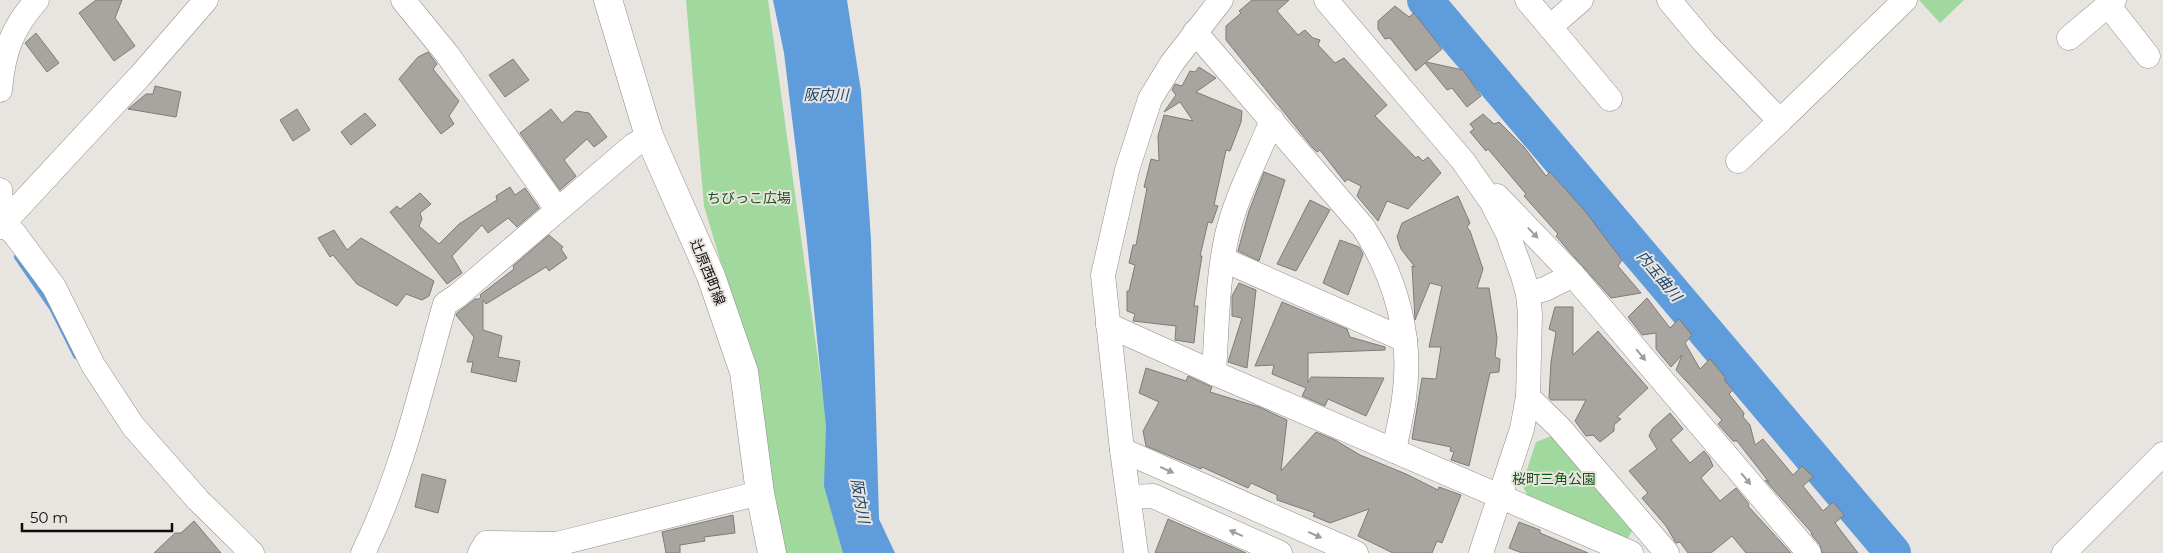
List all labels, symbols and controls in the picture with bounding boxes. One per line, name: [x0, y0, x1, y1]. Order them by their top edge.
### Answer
water label: 阪内川: [803, 85, 850, 104]
park label: ちびっこ広場: [707, 189, 791, 207]
one-way arrow: [1527, 227, 1539, 239]
street label: 辻原西町線: [687, 236, 729, 308]
water label: 内玉曲川: [1633, 247, 1687, 306]
one-way arrow: [1635, 349, 1646, 361]
one-way arrow: [1160, 466, 1174, 474]
park label: 桜町三角公園: [1512, 470, 1596, 488]
one-way arrow: [1740, 473, 1751, 485]
water label: 阪内川: [847, 477, 874, 527]
scale bar: [22, 500, 172, 532]
text: 50 m: [30, 508, 68, 527]
one-way arrow: [1229, 529, 1243, 537]
one-way arrow: [1308, 532, 1322, 540]

